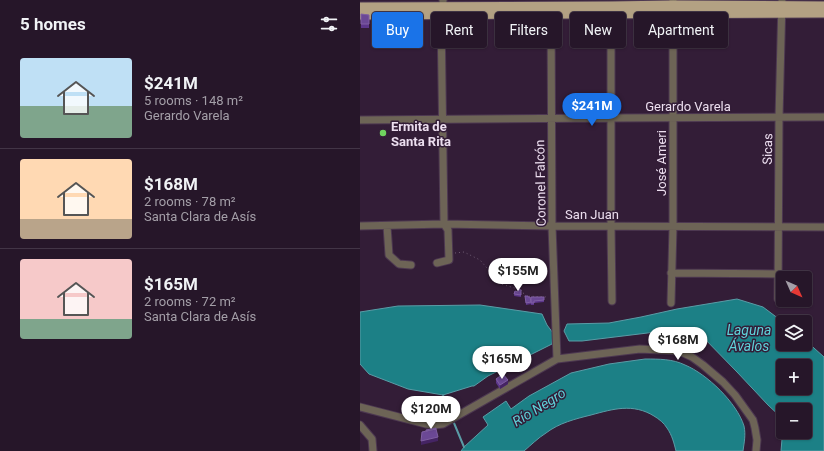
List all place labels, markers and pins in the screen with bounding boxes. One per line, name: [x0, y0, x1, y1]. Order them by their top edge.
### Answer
pin: $241M: [564, 93, 620, 127]
place label: Ermita de Santa Rita: [391, 119, 451, 149]
marker: Ermita de Santa Rita: [378, 128, 388, 138]
pin: $155M: [490, 258, 546, 292]
pin: $168M: [650, 327, 706, 361]
pin: $165M: [474, 346, 530, 380]
pin: $120M: [403, 396, 459, 430]

